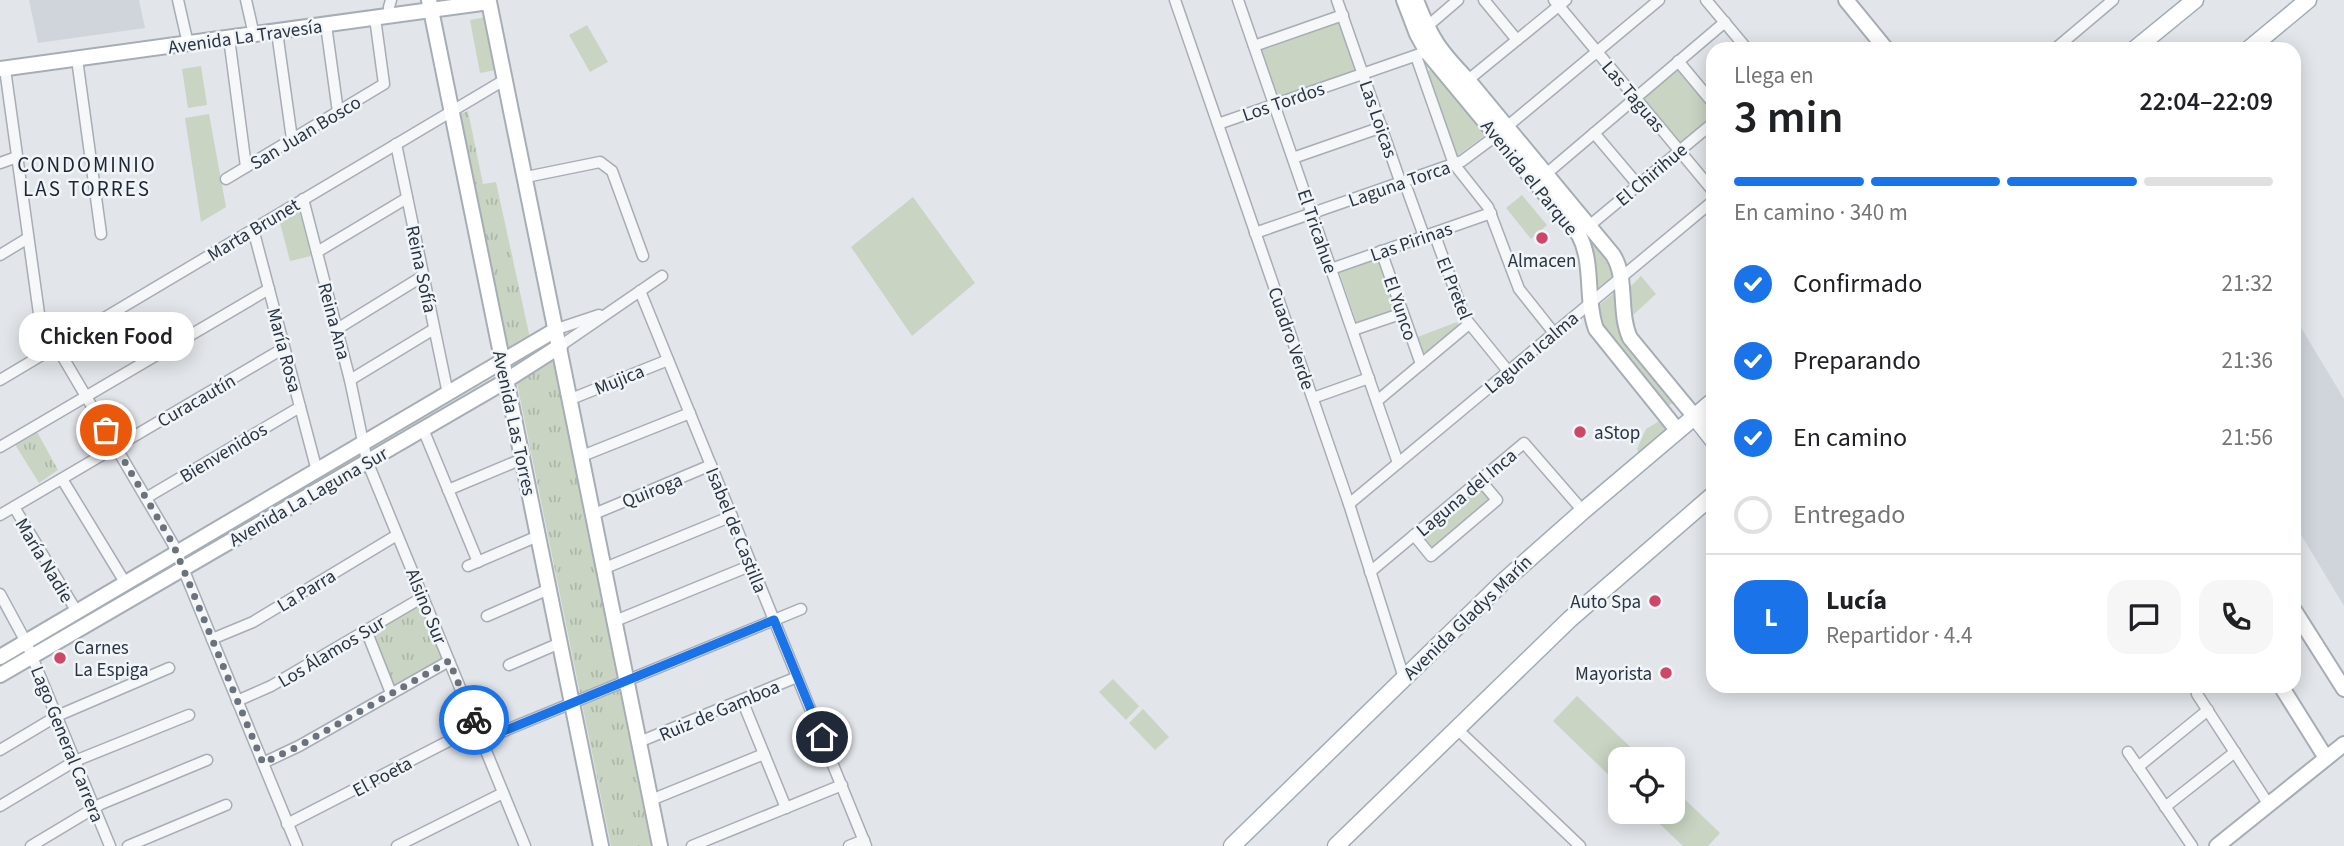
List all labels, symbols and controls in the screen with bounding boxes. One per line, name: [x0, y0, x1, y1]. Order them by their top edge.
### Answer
street label: Avenida La Travesía: [166, 13, 324, 62]
street label: Las Taguas: [1595, 55, 1671, 139]
text: Llega en: [1734, 59, 1814, 92]
street label: Los Tordos: [1239, 76, 1328, 129]
street label: Las Loicas: [1352, 77, 1403, 162]
text: 22:04–22:09: [2140, 83, 2273, 120]
text: 3 min: [1734, 85, 1843, 150]
street label: San Juan Bosco: [245, 90, 366, 177]
street label: Avenida el Parque: [1474, 114, 1584, 242]
street label: El Chirihue: [1610, 137, 1694, 213]
district label: CONDOMINIO LAS TORRES: [17, 150, 157, 204]
street label: Laguna Torca: [1345, 154, 1454, 214]
street label: El Tricahue: [1290, 186, 1344, 277]
street label: Marta Brunet: [202, 192, 306, 269]
text: En camino · 340 m: [1734, 196, 1908, 229]
street label: Las Pirinas: [1367, 216, 1456, 269]
street label: Reina Sofía: [398, 223, 443, 316]
marker: Almacen: [1534, 230, 1550, 246]
place label: Almacen: [1508, 248, 1576, 275]
street label: El Pretel: [1429, 253, 1478, 324]
icon: check: [1734, 265, 1772, 303]
text: Confirmado: [1793, 265, 1922, 302]
text: 21:32: [2222, 267, 2273, 300]
street label: El Yunco: [1376, 273, 1423, 344]
street label: Reina Ana: [310, 280, 357, 363]
street label: Cuadro Verde: [1260, 284, 1321, 393]
street label: María Rosa: [259, 305, 308, 396]
street label: Laguna Icalma: [1479, 306, 1585, 401]
callout: Chicken Food: [18, 311, 194, 360]
text: Chicken Food: [40, 320, 173, 353]
icon: check: [1734, 342, 1772, 380]
text: Preparando: [1793, 342, 1921, 379]
text: 21:36: [2222, 344, 2273, 377]
street label: Avenida Las Torres: [485, 348, 542, 498]
street label: Mujica: [591, 358, 649, 403]
street label: Curacautín: [153, 368, 241, 435]
pin: [76, 400, 136, 460]
icon: bag: [87, 411, 125, 449]
street label: Bienvenidos: [175, 417, 273, 490]
icon: check: [1734, 419, 1772, 457]
text: En camino: [1793, 419, 1907, 456]
place label: aStop: [1594, 420, 1640, 447]
text: 21:56: [2222, 421, 2273, 454]
marker: aStop: [1572, 424, 1588, 440]
street label: Avenida La Laguna Sur: [224, 441, 394, 554]
street label: Laguna del Inca: [1411, 443, 1523, 544]
street label: Isabel de Castilla: [698, 464, 773, 597]
street label: Quiroga: [618, 467, 687, 516]
text: Entregado: [1793, 496, 1905, 533]
street label: María Nadie: [8, 513, 80, 608]
street label: Avenida Gladys Marín: [1398, 549, 1538, 687]
street label: La Parra: [272, 563, 341, 619]
street label: Alsino Sur: [398, 565, 453, 649]
button: chat: [2107, 580, 2181, 654]
button: phone: [2199, 580, 2273, 654]
text: Lucía: [1826, 582, 1887, 619]
place label: Auto Spa: [1570, 589, 1641, 616]
marker: Auto Spa: [1647, 593, 1663, 609]
text: L: [1764, 599, 1778, 636]
street label: Los Álamos Sur: [273, 609, 391, 695]
text: Repartidor · 4.4: [1826, 619, 1972, 652]
place label: Carnes La Espiga: [74, 635, 149, 684]
marker: Carnes La Espiga: [52, 650, 68, 666]
place label: Mayorista: [1575, 661, 1652, 688]
street label: Lago General Carrera: [23, 662, 110, 827]
marker: Mayorista: [1658, 665, 1674, 681]
street label: Ruiz de Gamboa: [655, 674, 784, 749]
courier: [439, 685, 509, 755]
icon: bike: [455, 701, 493, 739]
pin: [792, 707, 852, 767]
icon: home: [803, 718, 841, 756]
map controls: [1608, 747, 1685, 824]
button: locate: [1608, 747, 1685, 824]
street label: El Poeta: [348, 750, 417, 804]

